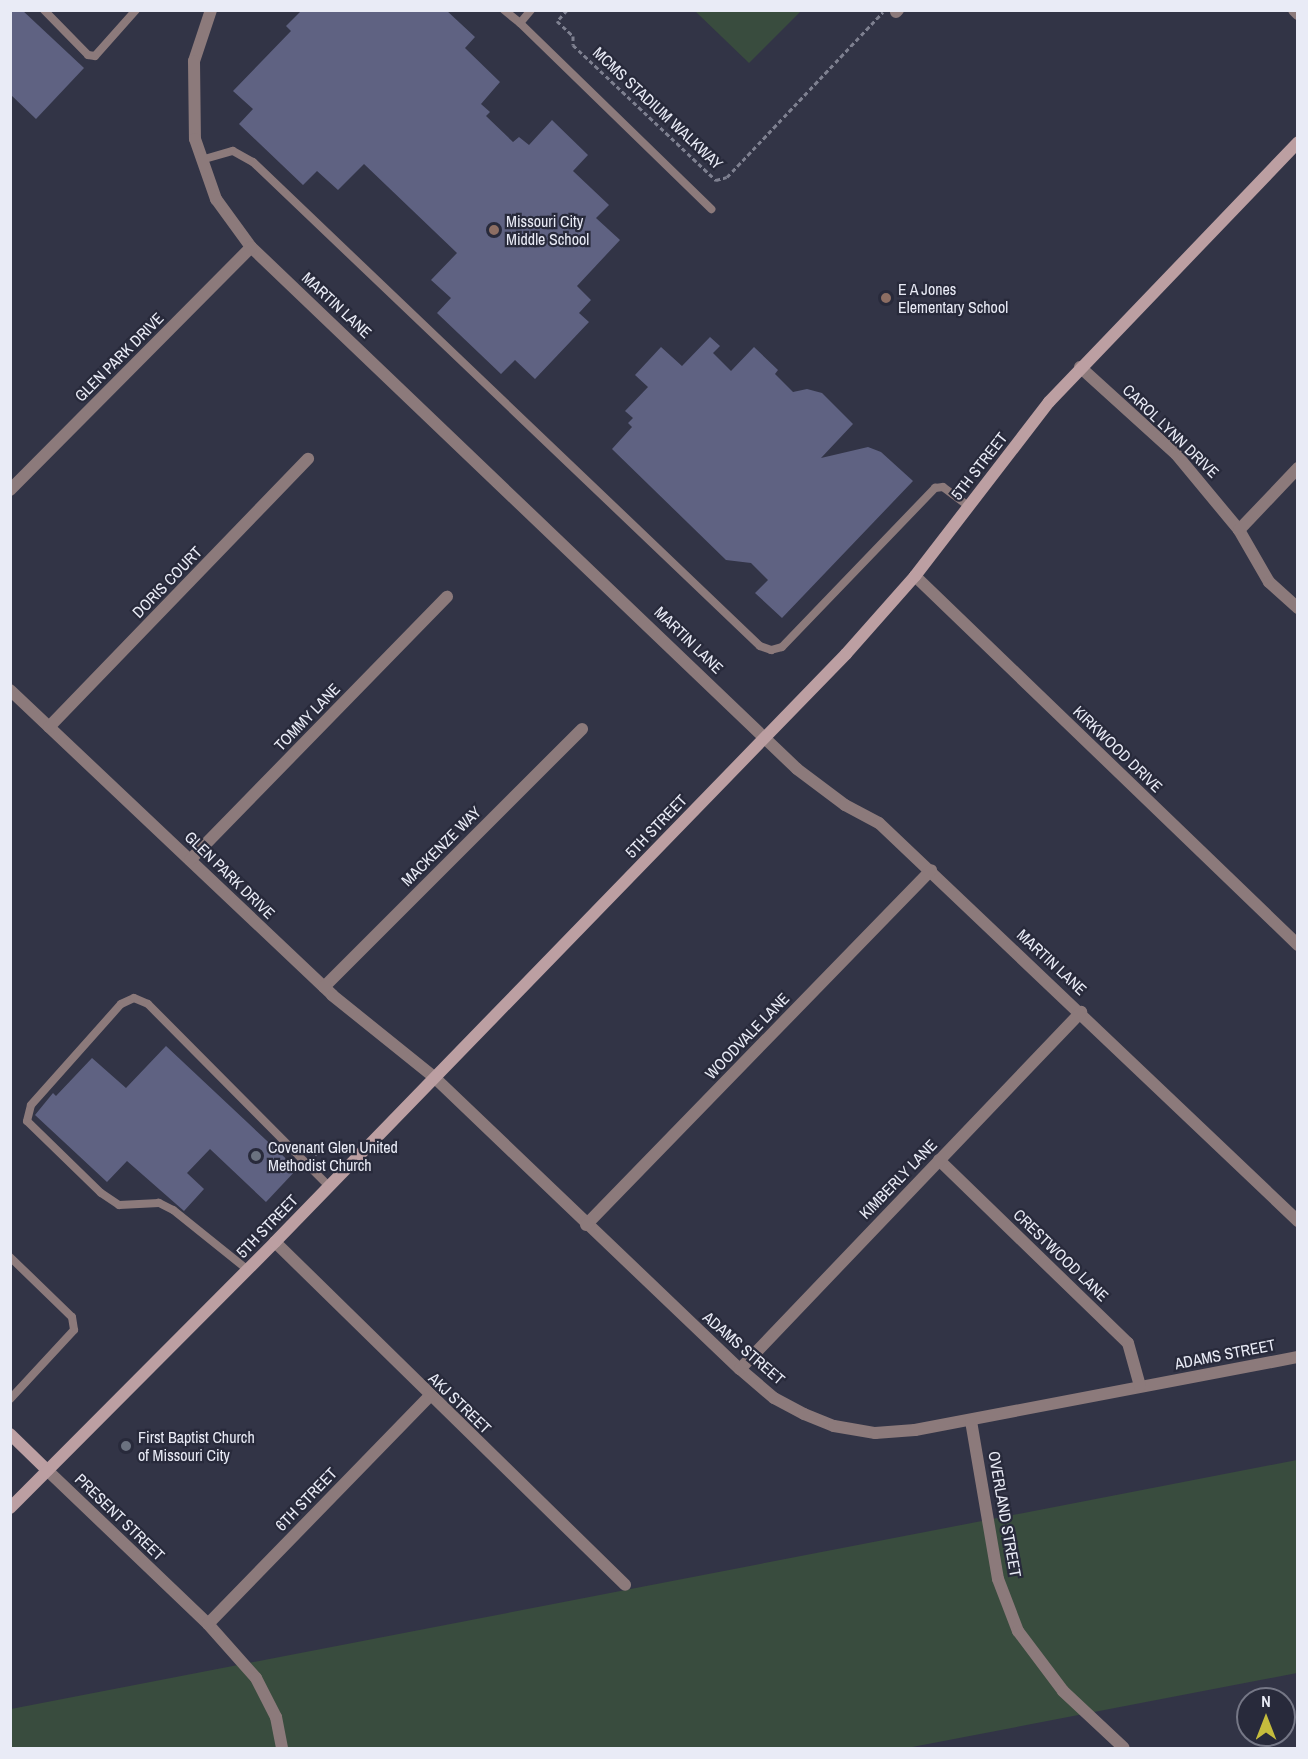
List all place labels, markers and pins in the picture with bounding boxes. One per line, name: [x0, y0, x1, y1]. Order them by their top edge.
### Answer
place label: Missouri City Middle School: [506, 211, 589, 249]
marker: Missouri City Middle School: [487, 223, 501, 237]
place label: E A Jones Elementary School: [898, 279, 1008, 317]
marker: E A Jones Elementary School: [879, 291, 893, 305]
place label: Covenant Glen United Methodist Church: [268, 1137, 398, 1175]
marker: Covenant Glen United Methodist Church: [249, 1149, 263, 1163]
place label: First Baptist Church of Missouri City: [138, 1427, 255, 1465]
marker: First Baptist Church of Missouri City: [119, 1439, 133, 1453]

